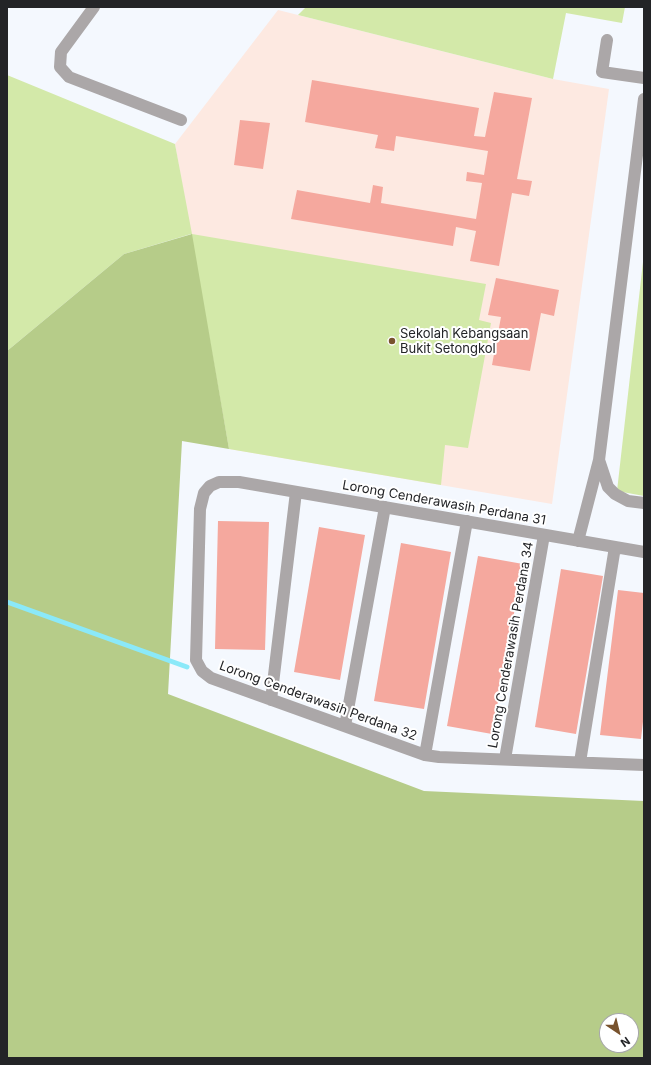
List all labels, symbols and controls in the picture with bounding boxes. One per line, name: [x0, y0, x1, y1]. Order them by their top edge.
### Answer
place label: Sekolah Kebangsaan Bukit Setongkol: [400, 326, 528, 357]
marker: Sekolah Kebangsaan Bukit Setongkol: [387, 336, 397, 346]
street label: Lorong Cenderawasih Perdana 31: [341, 477, 547, 529]
street label: Lorong Cenderawasih Perdana 34: [485, 540, 537, 750]
street label: Lorong Cenderawasih Perdana 32: [217, 658, 419, 744]
north arrow: [599, 1013, 639, 1053]
text: N: [618, 1034, 633, 1050]

